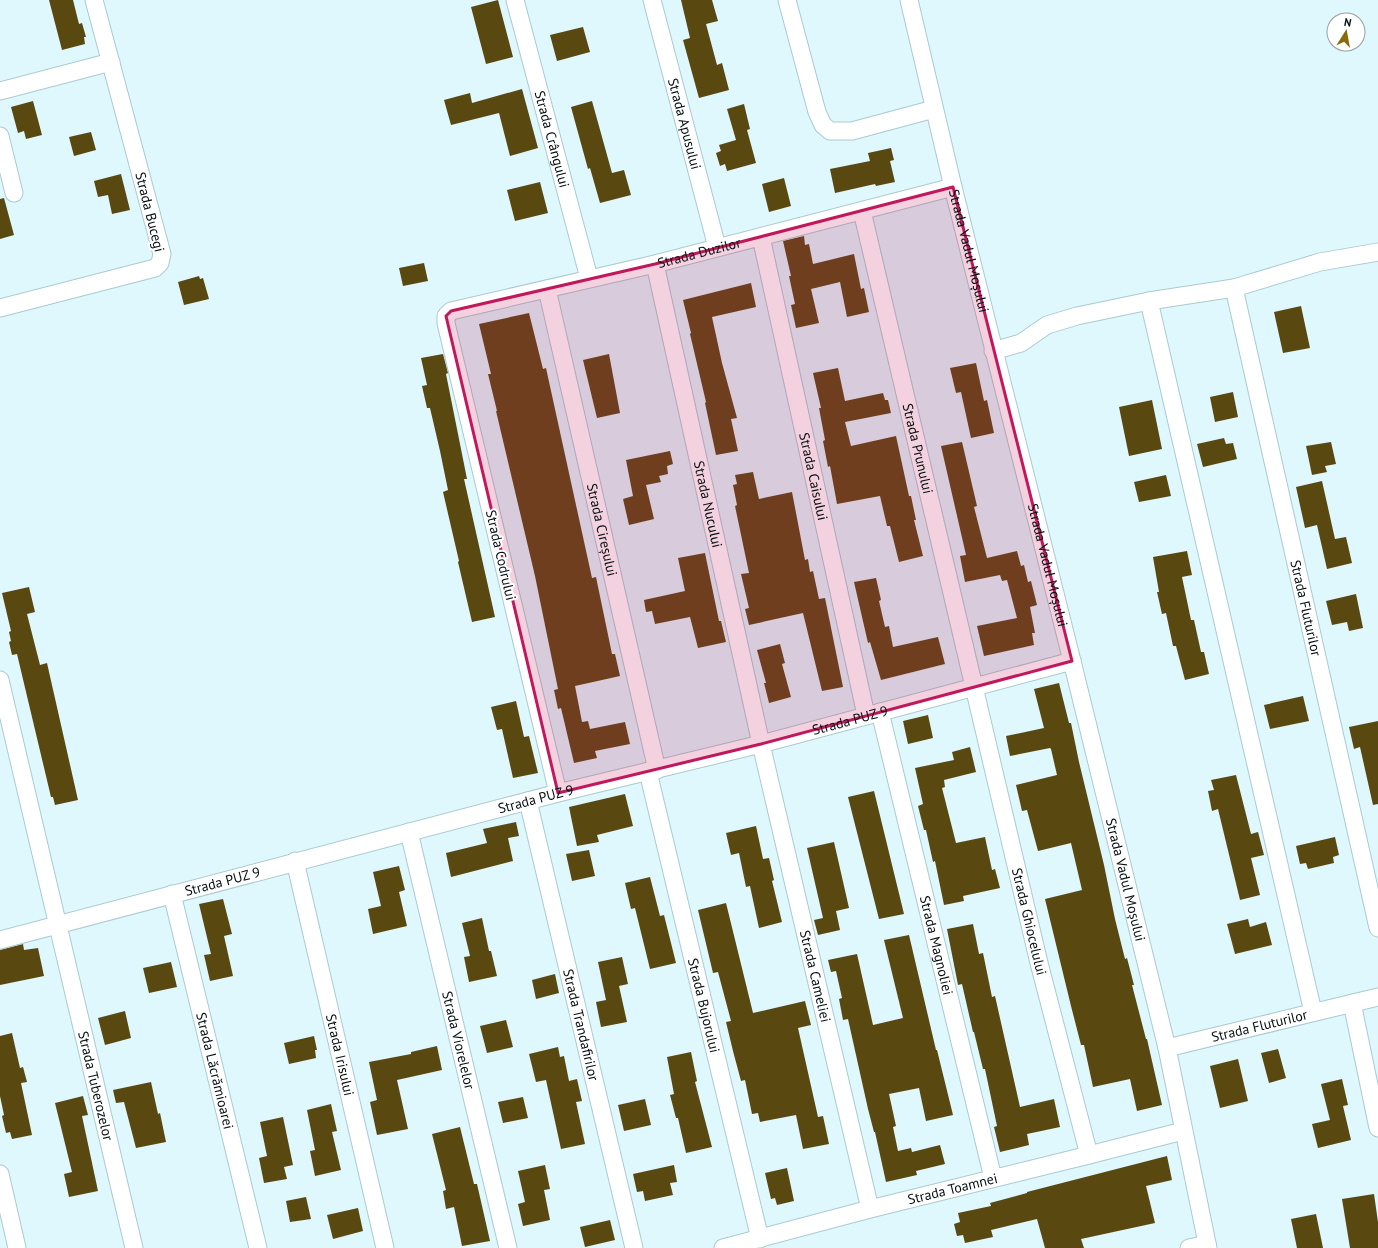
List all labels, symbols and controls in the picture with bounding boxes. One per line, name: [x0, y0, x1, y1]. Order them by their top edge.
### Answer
north arrow: [1326, 12, 1366, 52]
text: N: [1343, 15, 1353, 30]
street label: Strada Apusului: [664, 76, 705, 171]
street label: Strada Crângului: [531, 89, 574, 190]
street label: Strada Bucegi: [131, 170, 169, 254]
street label: Strada Vadul Moșului: [945, 187, 993, 314]
street label: Strada Duzilor: [655, 233, 743, 272]
street label: Strada Prunului: [899, 401, 937, 496]
street label: Strada Caisului: [795, 431, 832, 522]
street label: Strada Nucului: [690, 459, 726, 549]
street label: Strada Cireșului: [583, 482, 621, 578]
street label: Strada Vadul Moșului: [1024, 502, 1072, 629]
street label: Strada Codrului: [482, 508, 520, 602]
street label: Strada Fluturilor: [1286, 558, 1326, 658]
street label: Strada PUZ 9: [810, 702, 890, 739]
street label: Strada PUZ 9: [496, 781, 575, 817]
street label: Strada Vadul Moșului: [1102, 816, 1149, 943]
street label: Strada PUZ 9: [183, 863, 262, 900]
street label: Strada Ghiocelului: [1008, 866, 1051, 977]
street label: Strada Magnoliei: [916, 894, 957, 997]
street label: Strada Cameliei: [796, 928, 835, 1024]
street label: Strada Bujorului: [684, 956, 724, 1055]
street label: Strada Trandafirilor: [559, 967, 603, 1083]
street label: Strada Viorelelor: [438, 989, 479, 1091]
street label: Strada Fluturilor: [1209, 1005, 1309, 1046]
street label: Strada Lăcrămioarei: [192, 1011, 238, 1131]
street label: Strada Irisului: [322, 1012, 358, 1098]
street label: Strada Tuberozelor: [74, 1029, 117, 1143]
street label: Strada Toamnei: [906, 1169, 999, 1208]

